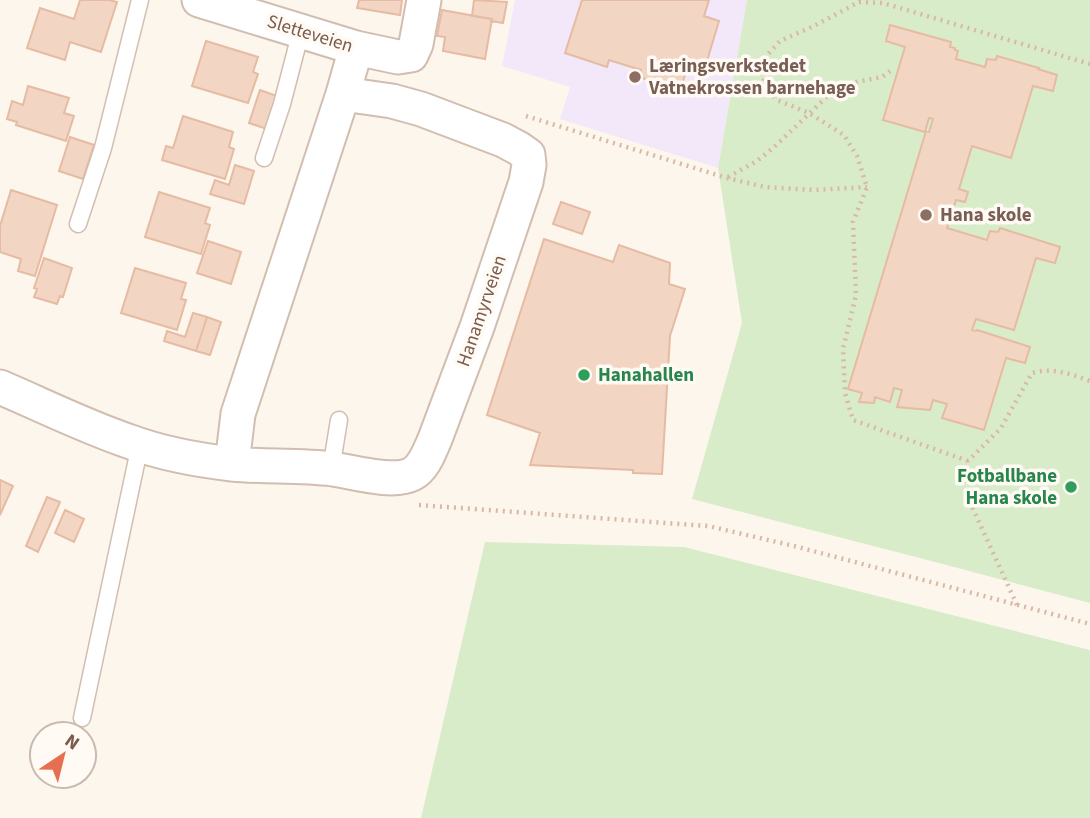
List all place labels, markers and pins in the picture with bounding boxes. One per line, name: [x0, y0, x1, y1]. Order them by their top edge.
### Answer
place label: Læringsverkstedet Vatnekrossen barnehage: [648, 53, 856, 102]
marker: Læringsverkstedet Vatnekrossen barnehage: [627, 69, 643, 85]
place label: Hana skole: [940, 202, 1032, 229]
marker: Hana skole: [918, 207, 934, 223]
place label: Hanahallen: [598, 362, 694, 389]
marker: Hanahallen: [576, 367, 592, 383]
place label: Fotballbane Hana skole: [957, 463, 1057, 512]
marker: Fotballbane Hana skole: [1063, 479, 1079, 495]

